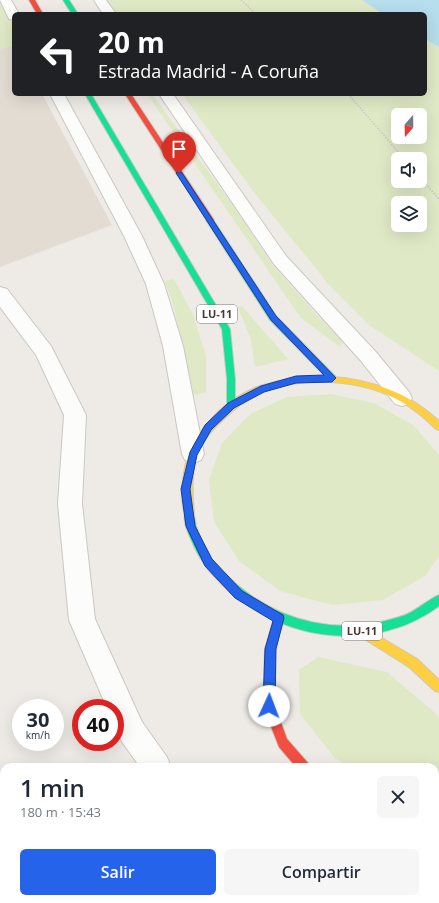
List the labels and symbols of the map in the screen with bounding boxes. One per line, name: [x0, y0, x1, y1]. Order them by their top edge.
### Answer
north arrow: [391, 108, 427, 144]
pin: [162, 132, 196, 173]
road number: LU-11: [197, 305, 237, 323]
road number: LU-11: [342, 622, 382, 640]
position arrow: [248, 685, 290, 727]
speed limit sign: 40: [72, 699, 124, 751]

